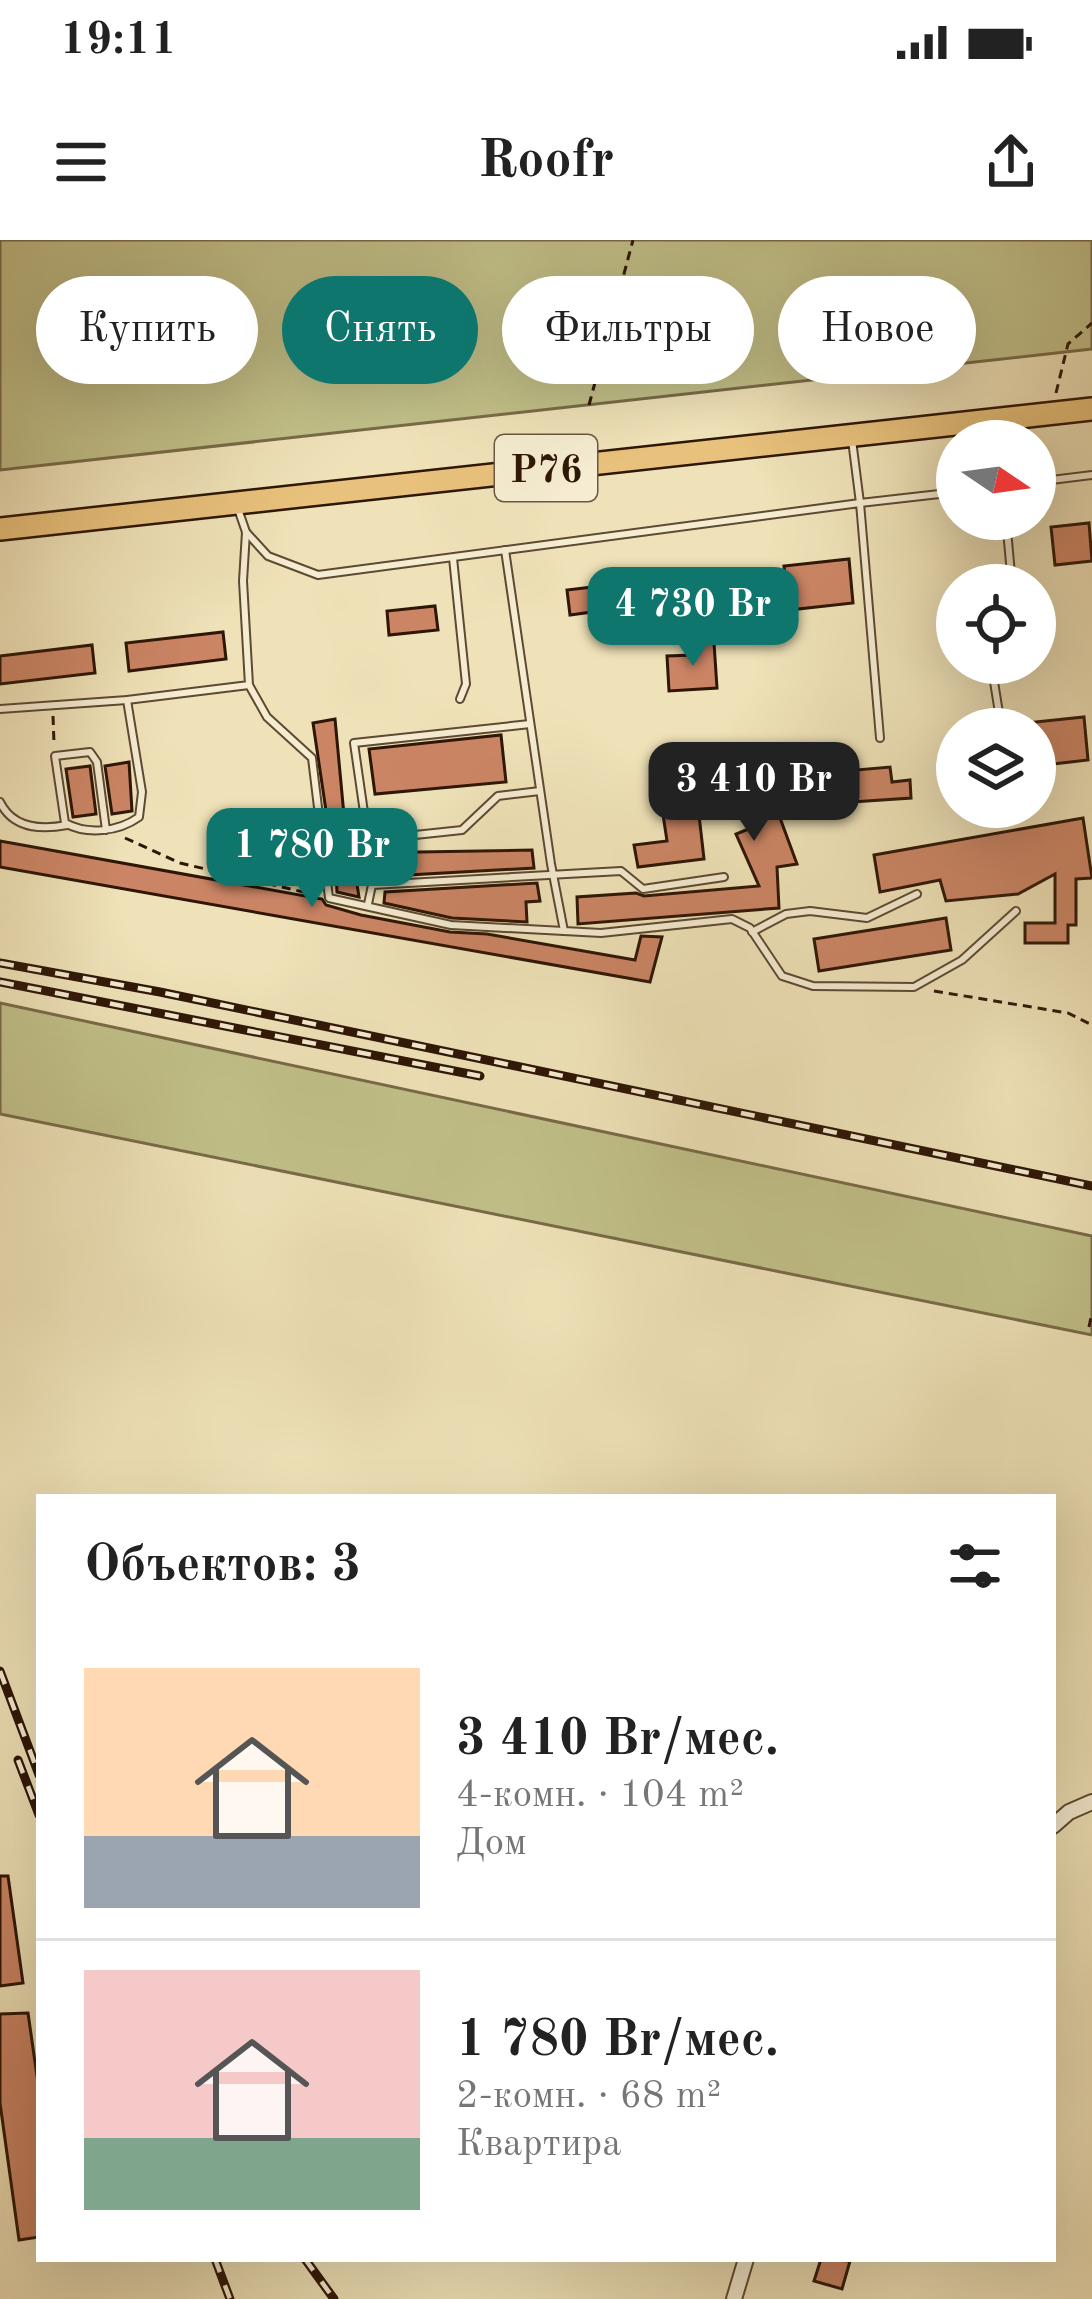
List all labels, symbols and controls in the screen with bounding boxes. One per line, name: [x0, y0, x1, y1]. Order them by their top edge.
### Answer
text: 19:11: [60, 19, 177, 64]
icon: menu: [48, 129, 114, 195]
icon: share: [978, 129, 1044, 195]
text: Roofr: [478, 135, 614, 189]
chip: Купить: [36, 276, 258, 384]
chip: Снять: [282, 276, 478, 384]
chip: Фильтры: [502, 276, 754, 384]
chip: Новое: [778, 276, 976, 384]
north arrow: [936, 420, 1056, 540]
map controls: [936, 420, 1056, 828]
road number: Р76: [495, 435, 597, 501]
button: locate: [936, 564, 1056, 684]
pin: 4 730 Br: [569, 567, 817, 669]
text: 4 730 Br: [615, 586, 771, 625]
button: layers: [936, 708, 1056, 828]
pin: 3 410 Br: [630, 742, 878, 844]
text: 3 410 Br: [676, 761, 832, 800]
pin: 1 780 Br: [188, 808, 436, 910]
text: 1 780 Br: [234, 827, 390, 866]
icon: filters: [942, 1533, 1008, 1599]
text: Объектов: 3: [84, 1541, 361, 1592]
text: 3 410 Br/мес.: [456, 1715, 779, 1766]
icon: home: [180, 1716, 324, 1860]
text: 4-комн. · 104 m²: [456, 1776, 744, 1815]
text: Дом: [456, 1824, 527, 1863]
text: 1 780 Br/мес.: [456, 2016, 779, 2067]
icon: home: [180, 2018, 324, 2162]
text: 2-комн. · 68 m²: [456, 2077, 721, 2116]
text: Квартира: [456, 2125, 621, 2164]

